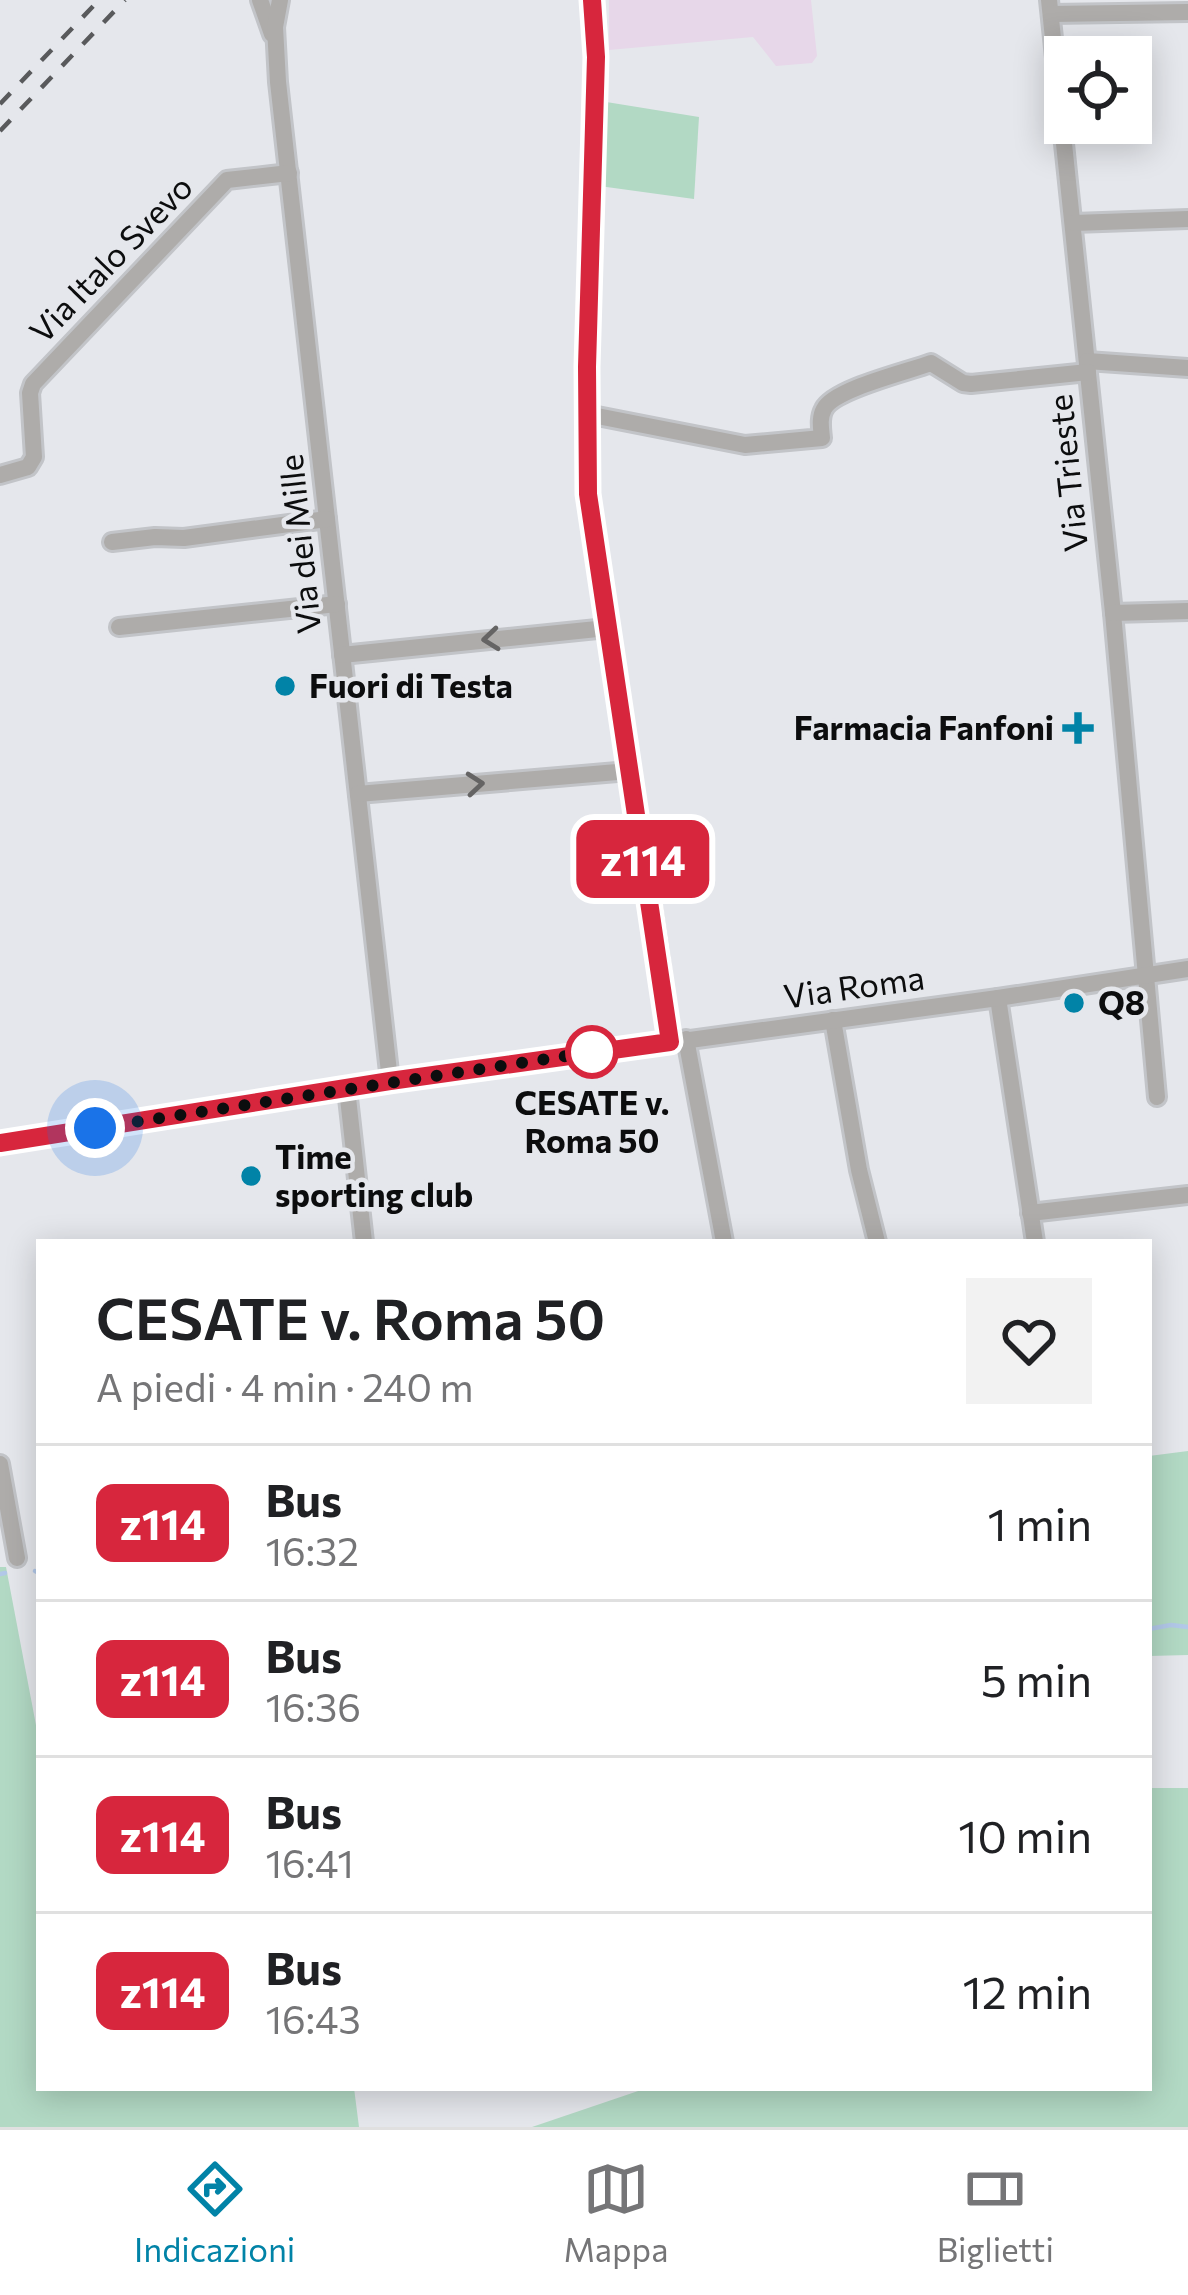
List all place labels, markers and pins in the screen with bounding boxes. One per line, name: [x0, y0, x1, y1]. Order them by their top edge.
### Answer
place label: Fuori di Testa: [309, 664, 513, 705]
marker: Fuori di Testa: [272, 673, 298, 699]
place label: Farmacia Fanfoni: [794, 706, 1054, 747]
marker: Farmacia Fanfoni: [1065, 715, 1091, 741]
place label: Q8: [1098, 981, 1145, 1022]
marker: Q8: [1061, 990, 1087, 1016]
marker: CESATE v. Roma 50: [567, 1027, 617, 1077]
place label: CESATE v. Roma 50: [514, 1081, 670, 1160]
place label: Time sporting club: [275, 1135, 473, 1214]
marker: Time sporting club: [238, 1163, 264, 1189]

